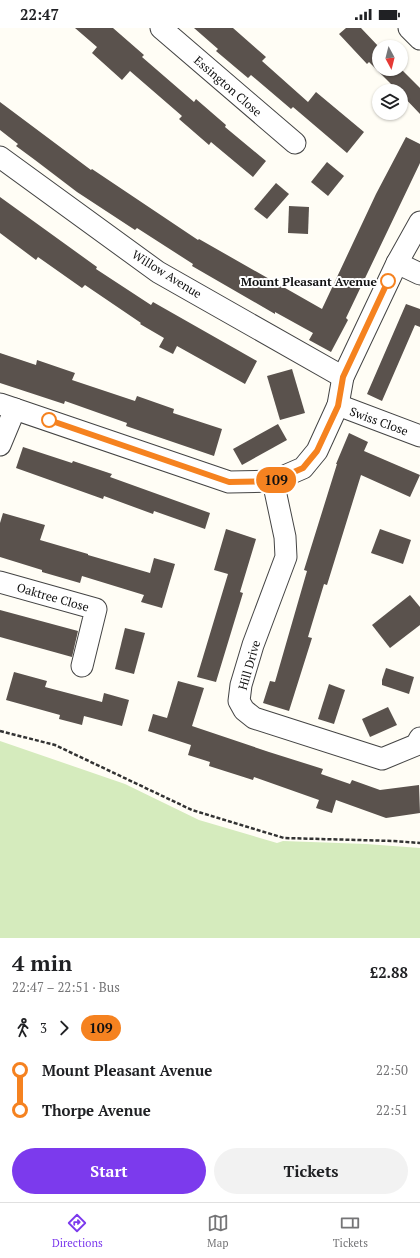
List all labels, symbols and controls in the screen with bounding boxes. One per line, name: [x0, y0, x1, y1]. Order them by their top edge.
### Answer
text: 22:47: [20, 4, 59, 24]
north arrow: [372, 40, 408, 76]
map controls: [372, 40, 408, 120]
street label: Essington Close: [191, 53, 265, 119]
button: layers: [372, 84, 408, 120]
street label: Willow Avenue: [129, 247, 205, 301]
marker: Mount Pleasant Avenue: [380, 273, 396, 289]
place label: Mount Pleasant Avenue: [241, 274, 378, 289]
street label: Swiss Close: [348, 403, 410, 439]
unlabelled marker: [41, 412, 57, 428]
line badge: 109: [253, 467, 299, 493]
text: 109: [264, 470, 288, 489]
street label: Oaktree Close: [15, 580, 91, 614]
street label: Hill Drive: [235, 638, 263, 692]
text: 4 min: [12, 948, 72, 977]
text: £2.88: [370, 962, 408, 982]
text: 22:47 – 22:51 · Bus: [12, 978, 120, 996]
icon: walk: [12, 1017, 34, 1039]
icon: forward: [53, 1017, 75, 1039]
text: 109: [89, 1018, 113, 1037]
text: 3: [40, 1019, 47, 1037]
text: Mount Pleasant Avenue: [42, 1060, 212, 1080]
text: 22:50: [376, 1061, 408, 1079]
text: Thorpe Avenue: [42, 1100, 151, 1120]
text: 22:51: [376, 1101, 408, 1119]
button: Start: [12, 1148, 206, 1194]
button: Tickets: [214, 1148, 408, 1194]
tab: Directions: [52, 1212, 103, 1250]
tab: Map: [207, 1212, 229, 1250]
tab: Tickets: [333, 1212, 368, 1250]

